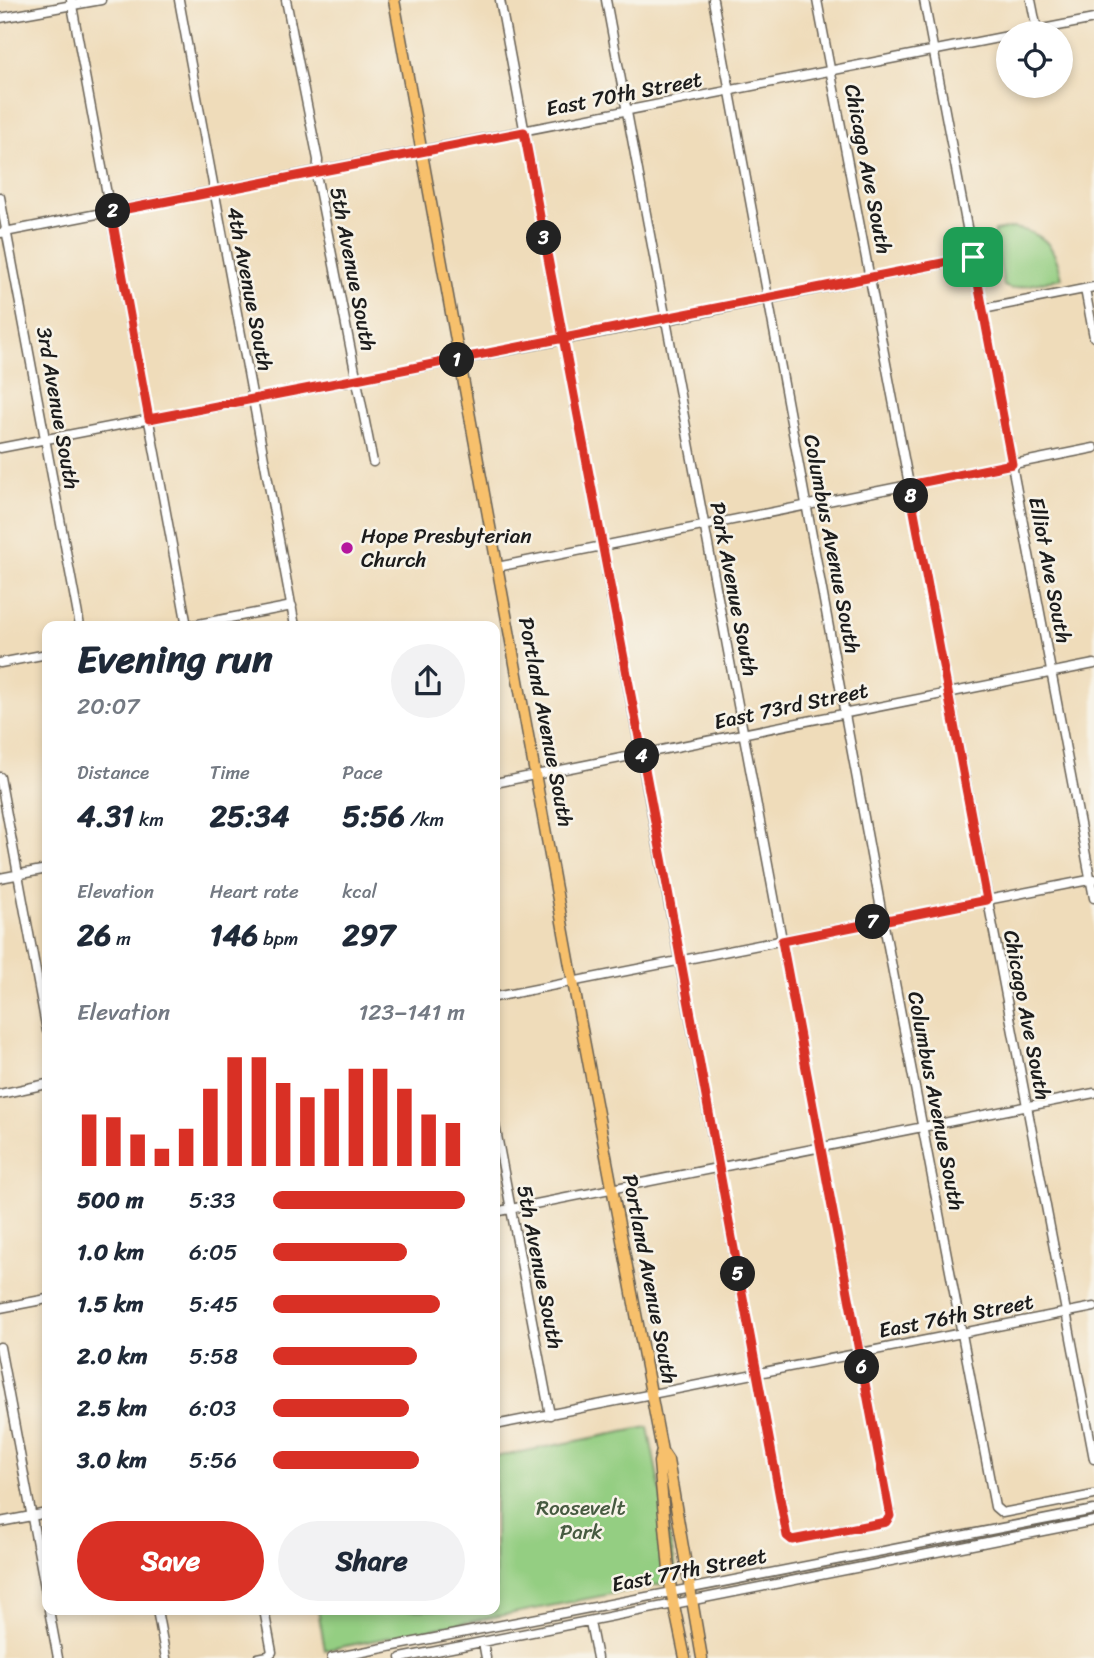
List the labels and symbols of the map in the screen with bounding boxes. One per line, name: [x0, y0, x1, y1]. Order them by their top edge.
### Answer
street label: East 70th Street: [543, 60, 705, 128]
street label: Chicago Ave South: [833, 81, 903, 257]
street label: 5th Avenue South: [318, 184, 388, 354]
pin: 2: [96, 194, 130, 228]
street label: 4th Avenue South: [215, 204, 285, 374]
pin: 3: [526, 220, 562, 256]
pin: [943, 227, 1003, 287]
street label: 3rd Avenue South: [25, 324, 91, 492]
pin: 1: [440, 342, 475, 378]
street label: Columbus Avenue South: [792, 431, 872, 657]
pin: 8: [894, 478, 928, 514]
street label: Elliot Ave South: [1017, 494, 1083, 646]
street label: Park Avenue South: [698, 499, 770, 679]
place label: Hope Presbyterian Church: [361, 517, 532, 579]
marker: Hope Presbyterian Church: [339, 540, 355, 556]
street label: Portland Avenue South: [507, 614, 585, 830]
street label: East 73rd Street: [710, 671, 872, 741]
pin: 4: [624, 738, 660, 774]
pin: 7: [856, 904, 890, 940]
street label: Chicago Ave South: [992, 927, 1062, 1103]
street label: Columbus Avenue South: [896, 988, 976, 1214]
street label: Portland Avenue South: [611, 1171, 689, 1387]
street label: 5th Avenue South: [505, 1182, 575, 1352]
pin: 5: [720, 1256, 756, 1292]
street label: East 76th Street: [875, 1282, 1037, 1350]
pin: 6: [844, 1350, 880, 1384]
park label: Roosevelt Park: [536, 1489, 626, 1551]
street label: East 77th Street: [608, 1536, 770, 1604]

